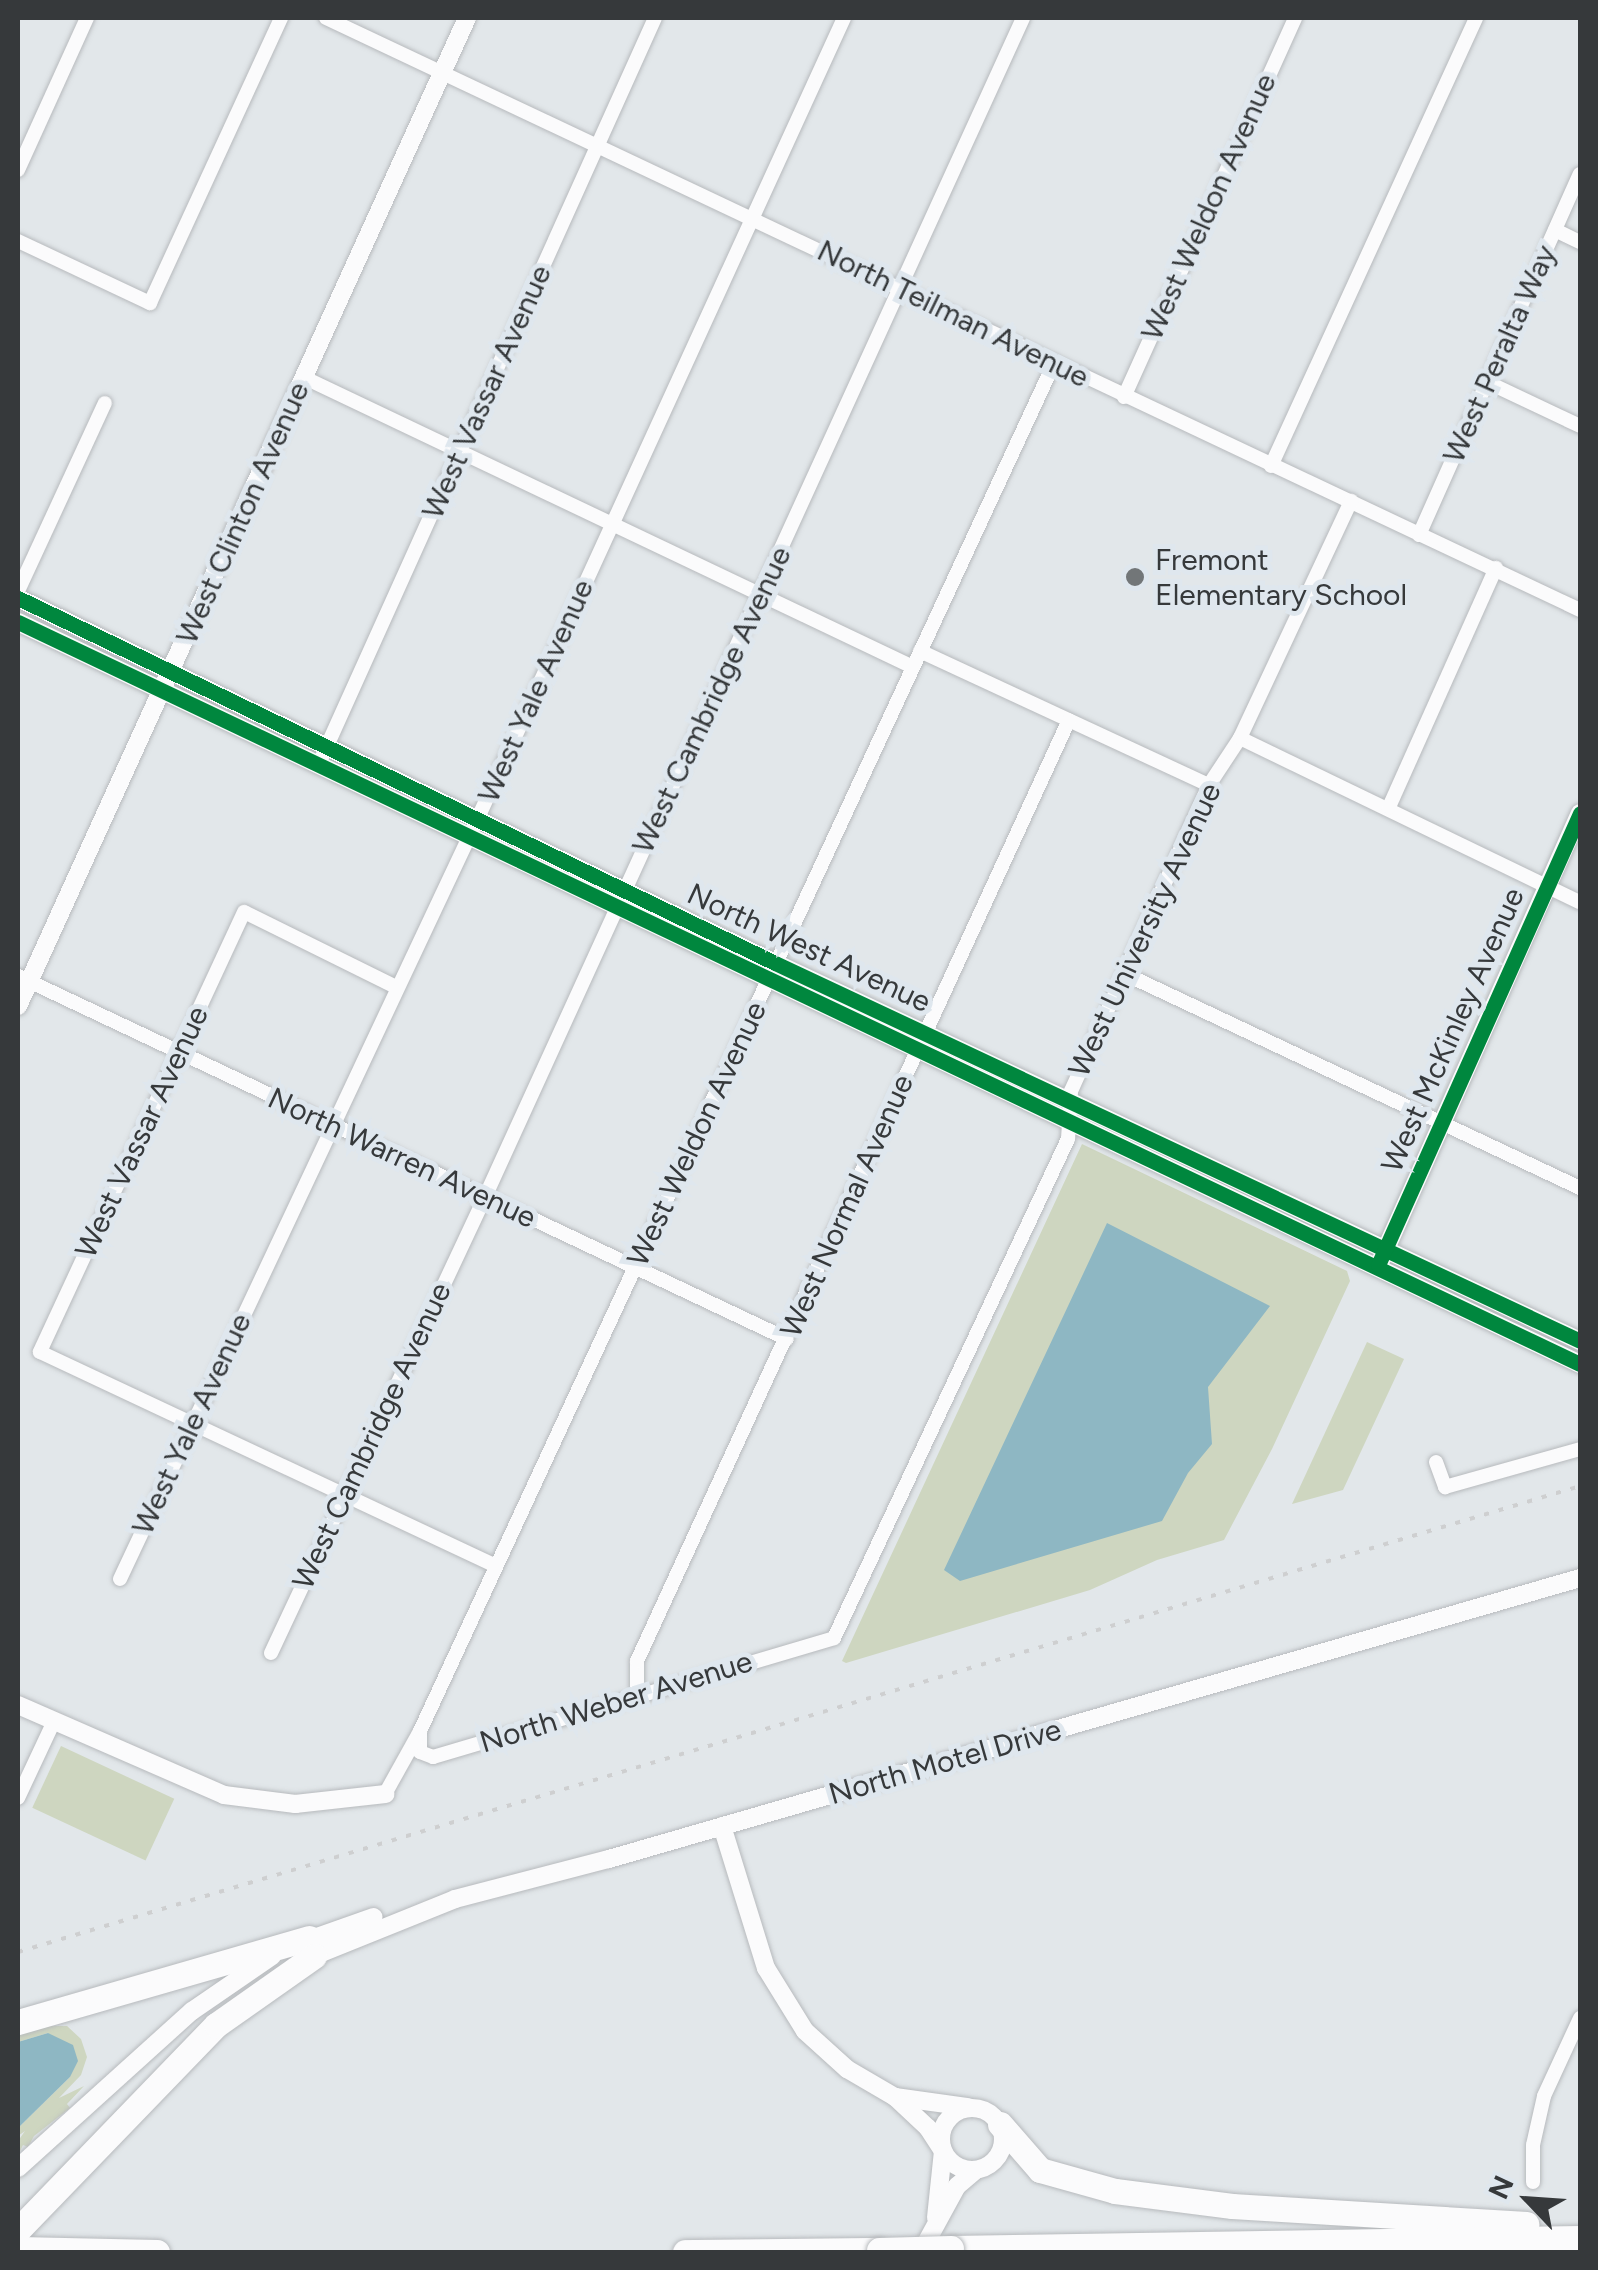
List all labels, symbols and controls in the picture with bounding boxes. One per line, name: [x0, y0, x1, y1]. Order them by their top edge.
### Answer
street label: West Weldon Avenue: [1134, 68, 1284, 346]
street label: North Teilman Avenue: [811, 233, 1095, 395]
street label: West Peralta Way: [1436, 240, 1564, 468]
street label: West Vassar Avenue: [415, 260, 559, 524]
street label: West Clinton Avenue: [169, 376, 317, 650]
street label: West Cambridge Avenue: [625, 541, 799, 859]
place label: Fremont Elementary School: [1155, 542, 1407, 612]
marker: Fremont Elementary School: [1124, 566, 1146, 588]
street label: West Yale Avenue: [471, 574, 601, 808]
street label: West University Avenue: [1061, 777, 1229, 1083]
street label: North West Avenue: [682, 876, 936, 1020]
street label: West McKinley Avenue: [1374, 882, 1532, 1178]
street label: West Weldon Avenue: [620, 996, 774, 1272]
street label: West Vassar Avenue: [68, 1000, 216, 1264]
street label: West Normal Avenue: [773, 1069, 921, 1343]
street label: North Warren Avenue: [262, 1080, 542, 1236]
street label: West Cambridge Avenue: [285, 1277, 459, 1595]
street label: West Yale Avenue: [125, 1308, 259, 1540]
street label: North Weber Avenue: [475, 1643, 757, 1761]
street label: North Motel Drive: [825, 1712, 1065, 1812]
north arrow: [1478, 2150, 1578, 2250]
text: N: [1481, 2170, 1521, 2204]

